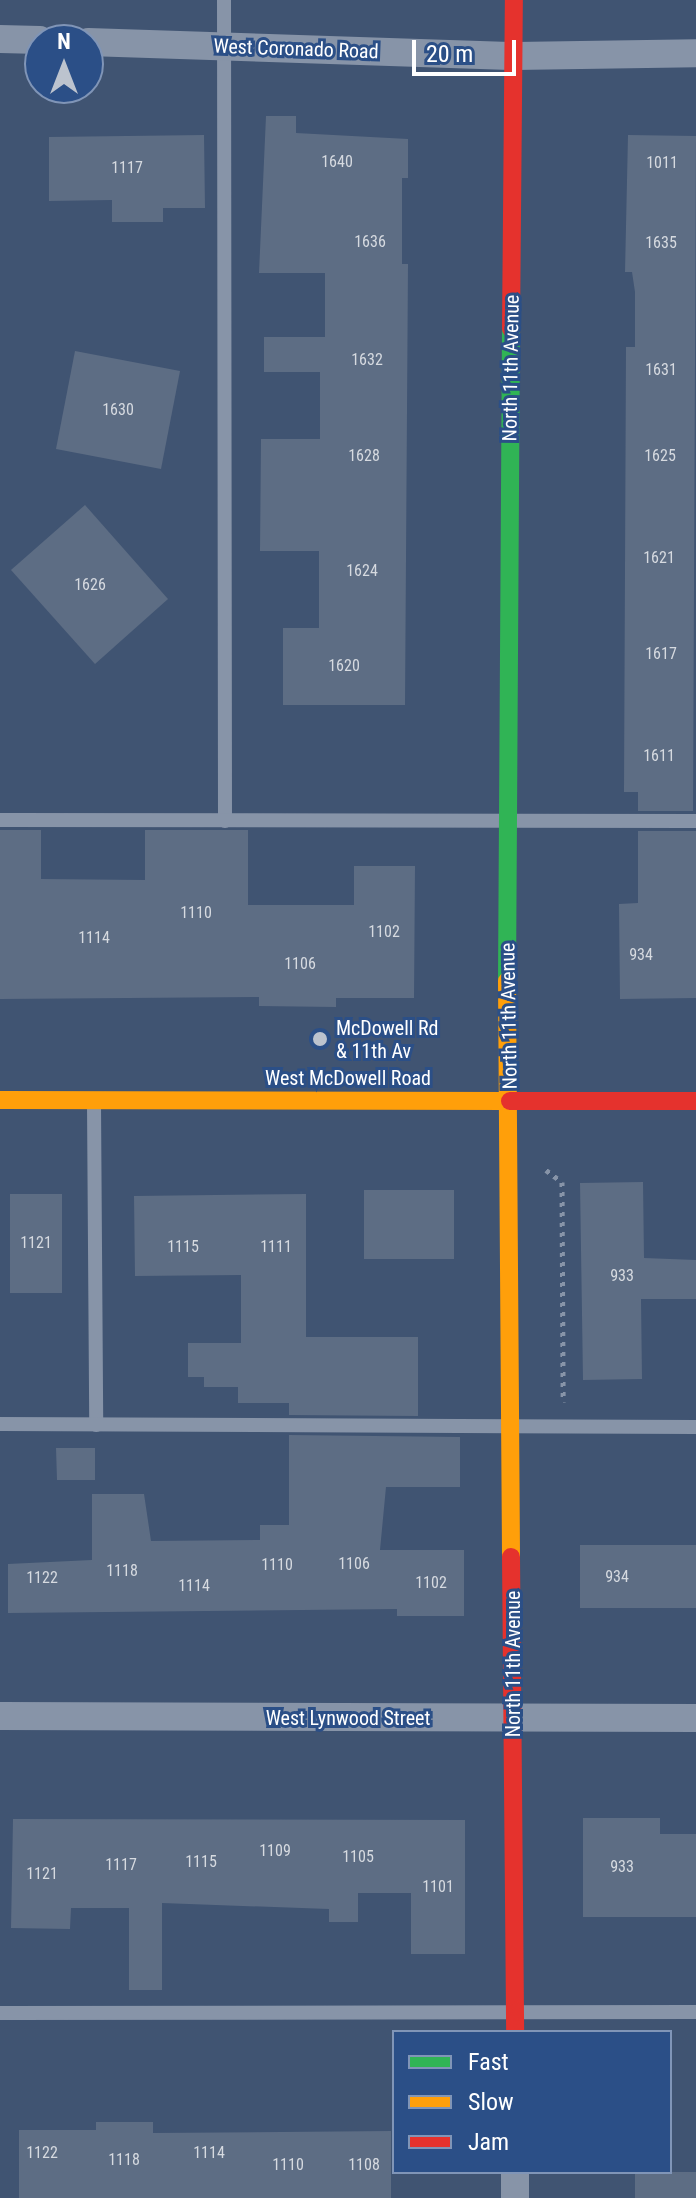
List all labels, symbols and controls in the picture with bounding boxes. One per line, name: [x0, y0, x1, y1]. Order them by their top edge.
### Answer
north arrow: [24, 24, 104, 104]
scale bar: [416, 24, 520, 74]
text: N: [57, 29, 71, 54]
street label: West Coronado Road: [213, 34, 379, 64]
text: 20 m: [426, 40, 473, 68]
house number: 1640: [321, 152, 353, 172]
house number: 1011: [646, 153, 678, 173]
house number: 1117: [111, 158, 143, 178]
house number: 1636: [354, 232, 386, 252]
house number: 1635: [645, 233, 677, 253]
street label: North 11th Avenue: [498, 294, 524, 442]
house number: 1632: [351, 350, 383, 370]
house number: 1631: [645, 360, 677, 380]
house number: 1630: [102, 400, 134, 420]
house number: 1628: [348, 446, 380, 466]
house number: 1625: [644, 446, 676, 466]
house number: 1621: [643, 548, 675, 568]
house number: 1624: [346, 561, 378, 581]
house number: 1626: [74, 575, 106, 595]
house number: 1617: [645, 644, 677, 664]
house number: 1620: [328, 656, 360, 676]
house number: 1611: [643, 746, 675, 766]
house number: 1110: [180, 903, 212, 923]
house number: 1102: [368, 922, 400, 942]
house number: 1114: [78, 928, 110, 948]
street label: North 11th Avenue: [496, 942, 522, 1090]
house number: 934: [629, 945, 653, 965]
house number: 1106: [284, 954, 316, 974]
place label: McDowell Rd & 11th Av: [336, 1016, 438, 1063]
marker: McDowell Rd & 11th Av: [311, 1030, 329, 1048]
street label: West McDowell Road: [265, 1066, 431, 1090]
house number: 1121: [20, 1233, 52, 1253]
house number: 1115: [167, 1237, 199, 1257]
house number: 1111: [260, 1237, 292, 1257]
house number: 933: [610, 1266, 634, 1286]
house number: 1106: [338, 1554, 370, 1574]
house number: 1110: [261, 1555, 293, 1575]
house number: 1118: [106, 1561, 138, 1581]
house number: 934: [605, 1567, 629, 1587]
house number: 1122: [26, 1568, 58, 1588]
house number: 1102: [415, 1573, 447, 1593]
house number: 1114: [178, 1576, 210, 1596]
street label: North 11th Avenue: [501, 1591, 525, 1737]
street label: West Lynwood Street: [266, 1706, 430, 1730]
house number: 1109: [259, 1841, 291, 1861]
house number: 1105: [342, 1847, 374, 1867]
house number: 1115: [185, 1852, 217, 1872]
house number: 1117: [105, 1855, 137, 1875]
house number: 933: [610, 1857, 634, 1877]
house number: 1121: [26, 1864, 58, 1884]
house number: 1101: [422, 1877, 454, 1897]
legend: [392, 2030, 672, 2174]
text: Fast: [468, 2048, 509, 2076]
text: Slow: [468, 2088, 514, 2116]
text: Jam: [468, 2128, 509, 2156]
house number: 1122: [26, 2143, 58, 2163]
house number: 1114: [193, 2143, 225, 2163]
house number: 1118: [108, 2150, 140, 2170]
house number: 1110: [272, 2155, 304, 2175]
house number: 1108: [348, 2155, 380, 2175]

